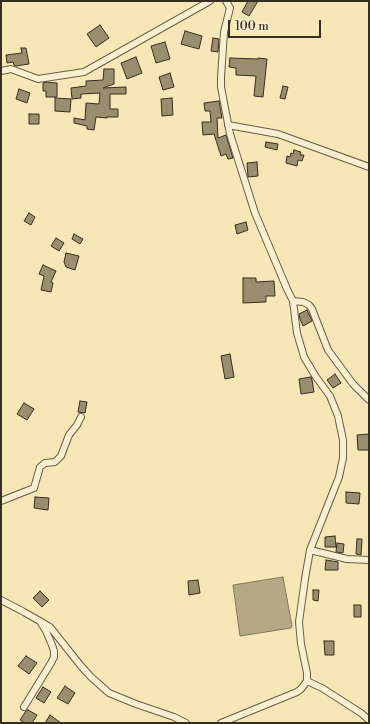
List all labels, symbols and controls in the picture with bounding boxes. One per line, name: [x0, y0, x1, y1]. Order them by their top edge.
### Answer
scale bar: [230, 12, 323, 38]
text: 100 m: [235, 19, 269, 34]

